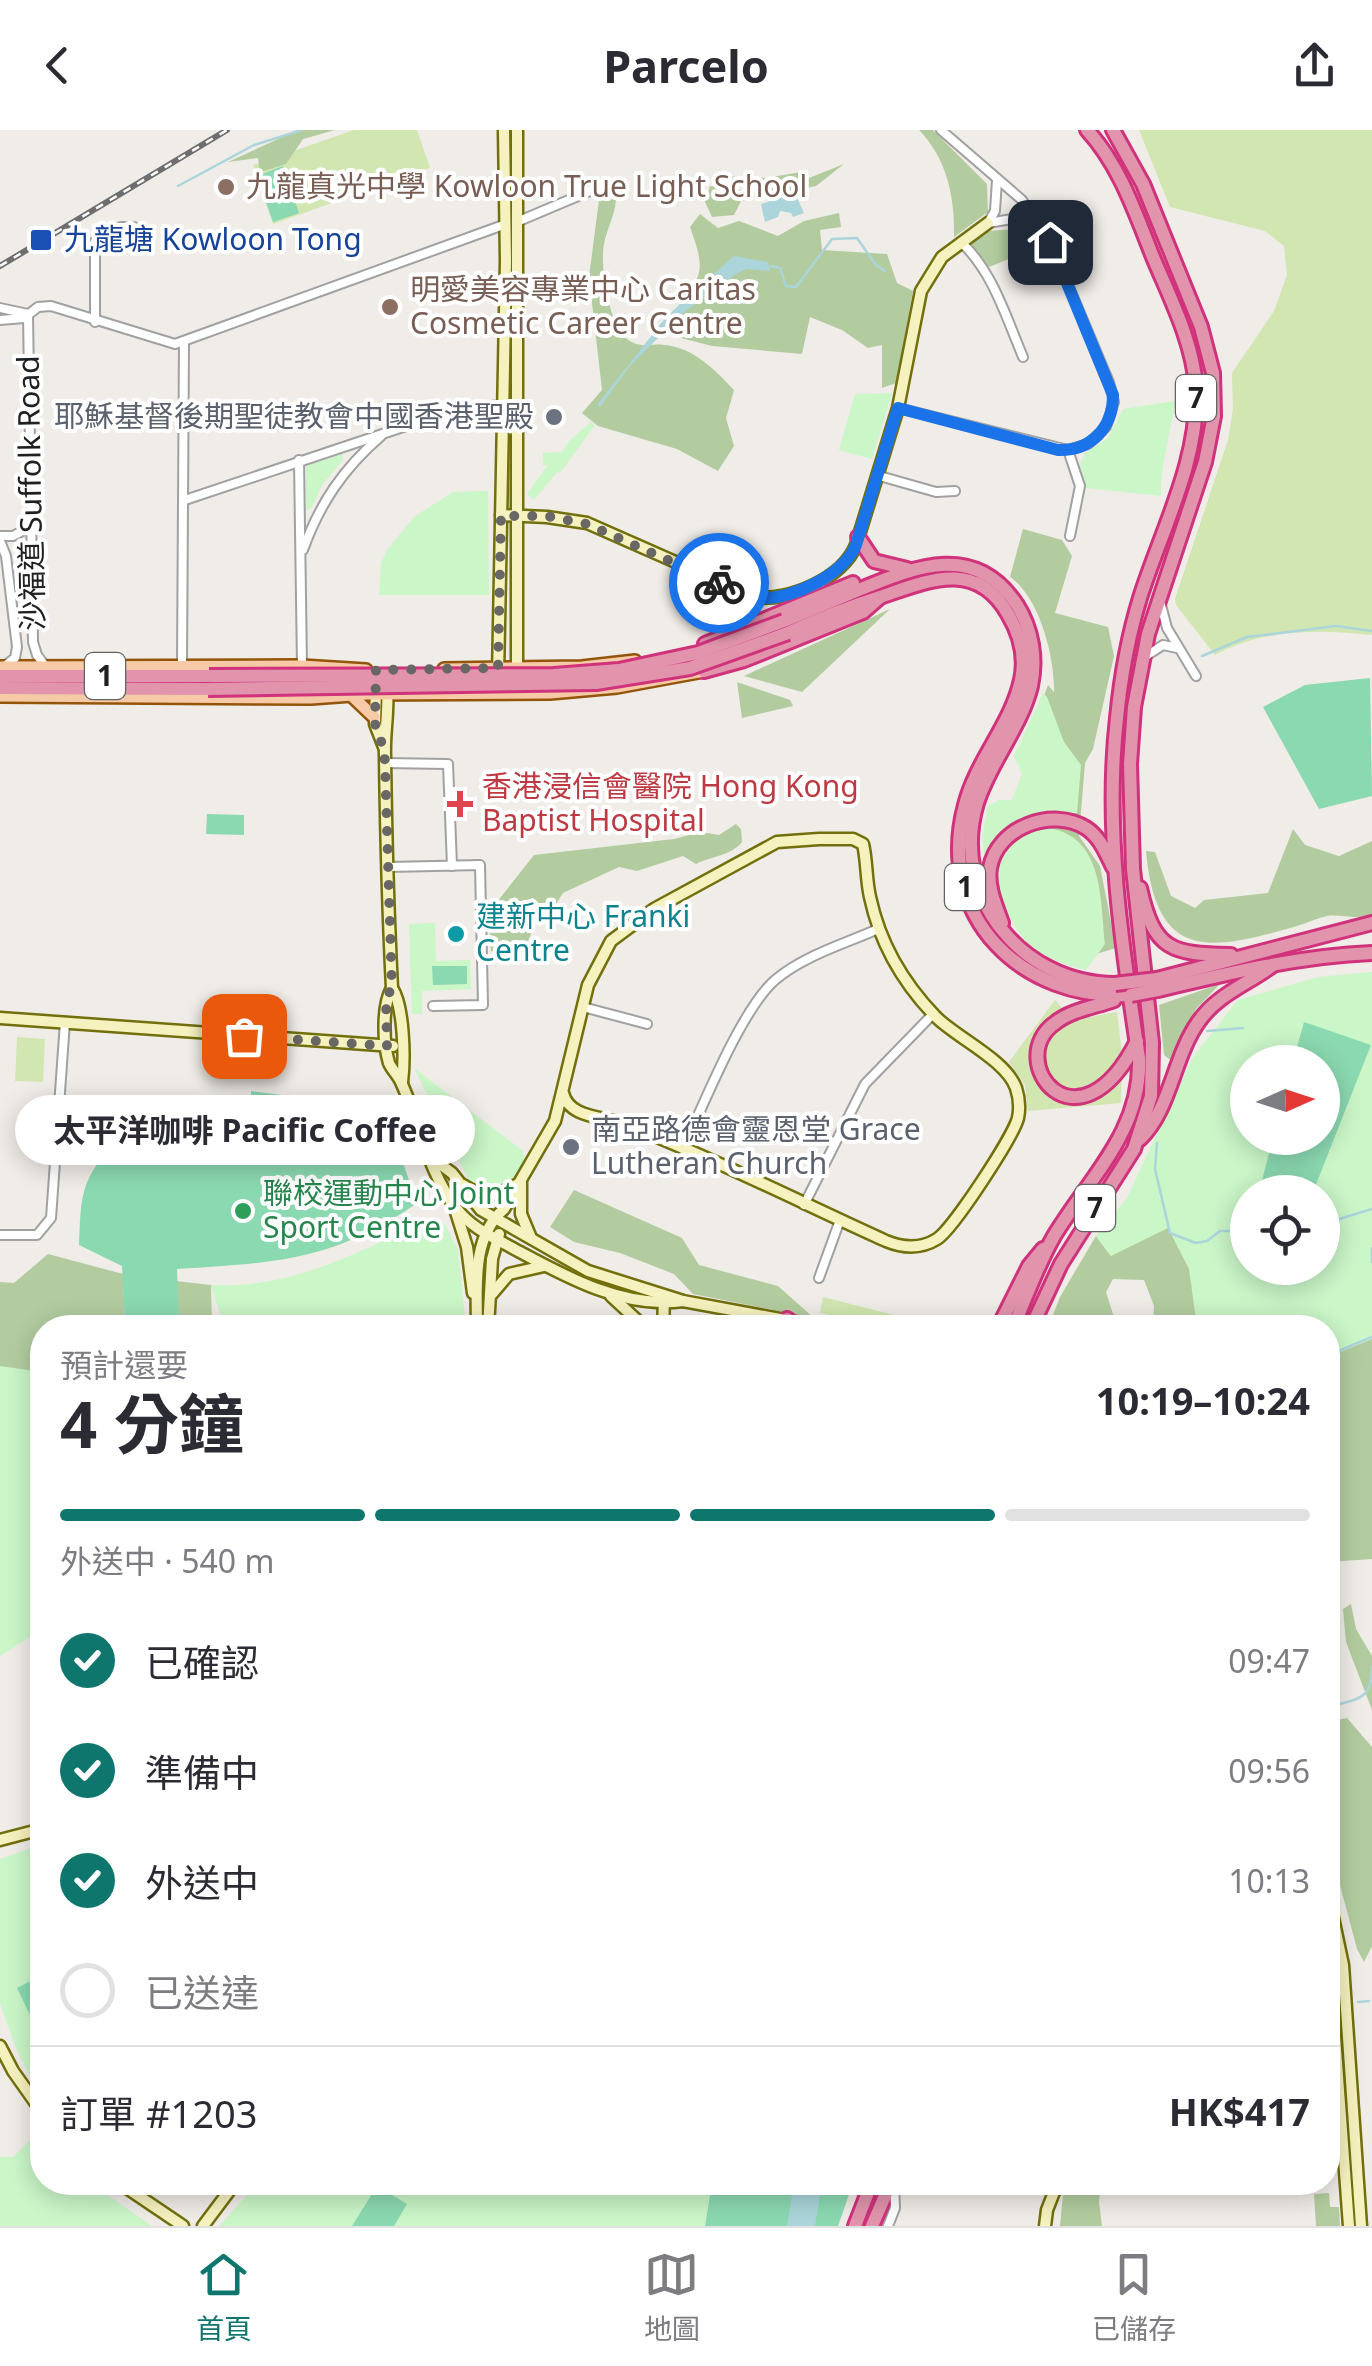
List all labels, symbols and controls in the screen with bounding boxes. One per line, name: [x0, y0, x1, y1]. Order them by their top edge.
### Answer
text: Parcelo: [603, 35, 769, 96]
icon: back: [30, 38, 85, 93]
icon: share: [1287, 38, 1342, 93]
place label: 九龍真光中學 Kowloon True Light School: [246, 165, 807, 206]
marker: 九龍真光中學 Kowloon True Light School: [215, 176, 237, 198]
pin: [1008, 200, 1093, 285]
icon: home: [1023, 215, 1078, 270]
place label: 九龍塘 Kowloon Tong: [64, 218, 362, 259]
marker: 九龍塘 Kowloon Tong: [28, 227, 54, 253]
place label: 明愛美容專業中心 Caritas Cosmetic Career Centre: [410, 268, 756, 343]
marker: 明愛美容專業中心 Caritas Cosmetic Career Centre: [379, 296, 401, 318]
street label: 沙福道 Suffolk Road: [7, 355, 52, 631]
road number: 7: [1176, 375, 1216, 421]
place label: 耶穌基督後期聖徒教會中國香港聖殿: [54, 395, 534, 436]
marker: 耶穌基督後期聖徒教會中國香港聖殿: [543, 406, 565, 428]
courier: [669, 533, 769, 633]
icon: bike: [692, 556, 747, 611]
road number: 1: [85, 653, 125, 699]
place label: 香港浸信會醫院 Hong Kong Baptist Hospital: [482, 765, 859, 840]
marker: 香港浸信會醫院 Hong Kong Baptist Hospital: [447, 791, 473, 817]
road number: 1: [945, 864, 985, 910]
place label: 建新中心 Franki Centre: [476, 895, 690, 970]
marker: 建新中心 Franki Centre: [445, 923, 467, 945]
pin: [202, 994, 287, 1079]
icon: bag: [217, 1009, 272, 1064]
north arrow: [1230, 1045, 1340, 1155]
map controls: [1230, 1045, 1340, 1285]
callout: 太平洋咖啡 Pacific Coffee: [14, 1096, 474, 1166]
text: 太平洋咖啡 Pacific Coffee: [53, 1108, 437, 1151]
place label: 南亞路德會靈恩堂 Grace Lutheran Church: [591, 1108, 921, 1183]
marker: 南亞路德會靈恩堂 Grace Lutheran Church: [560, 1136, 582, 1158]
place label: 聯校運動中心 Joint Sport Centre: [263, 1172, 514, 1247]
button: locate: [1230, 1175, 1340, 1285]
road number: 7: [1075, 1185, 1115, 1231]
marker: 聯校運動中心 Joint Sport Centre: [232, 1200, 254, 1222]
text: 預計還要: [60, 1343, 188, 1386]
text: 10:19–10:24: [1096, 1374, 1310, 1426]
text: 4 分鐘: [60, 1379, 244, 1467]
text: 外送中 · 540 m: [60, 1539, 274, 1582]
icon: check: [60, 1633, 115, 1688]
text: 已確認: [145, 1636, 259, 1688]
text: 09:47: [1228, 1639, 1310, 1682]
icon: check: [60, 1743, 115, 1798]
text: 準備中: [145, 1746, 259, 1798]
text: 09:56: [1228, 1749, 1310, 1792]
icon: check: [60, 1853, 115, 1908]
text: 外送中: [145, 1856, 259, 1908]
text: 10:13: [1228, 1859, 1310, 1902]
text: 已送達: [145, 1966, 259, 2018]
text: HK$417: [1169, 2085, 1310, 2137]
text: 訂單 #1203: [60, 2087, 257, 2139]
tab: 首頁: [196, 2247, 252, 2347]
tab: 地圖: [644, 2247, 700, 2347]
tab: 已儲存: [1092, 2247, 1176, 2347]

